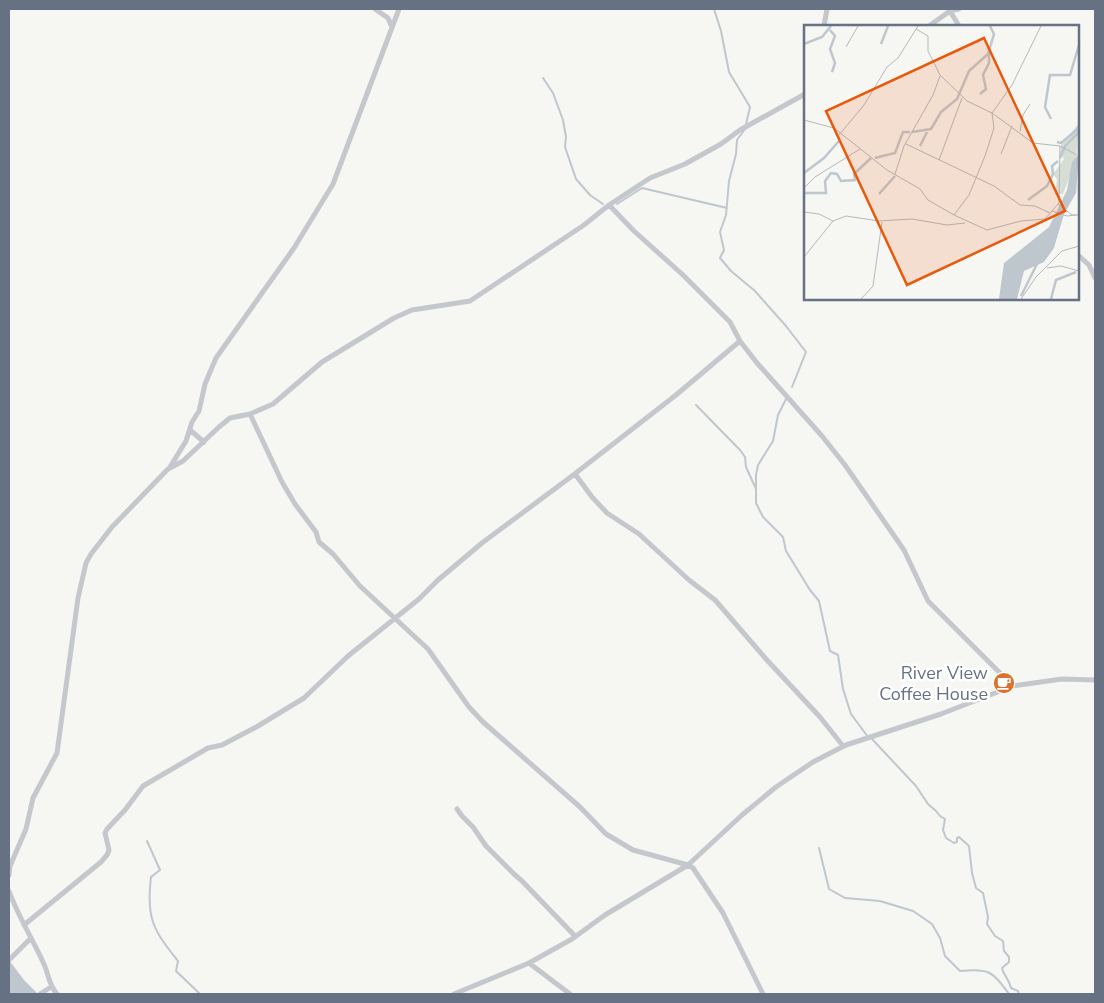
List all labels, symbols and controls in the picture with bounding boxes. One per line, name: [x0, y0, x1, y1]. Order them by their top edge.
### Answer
inset map: [804, 25, 1079, 300]
place label: River View Coffee House: [879, 661, 988, 706]
cafe icon: River View Coffee House: [992, 671, 1016, 695]

